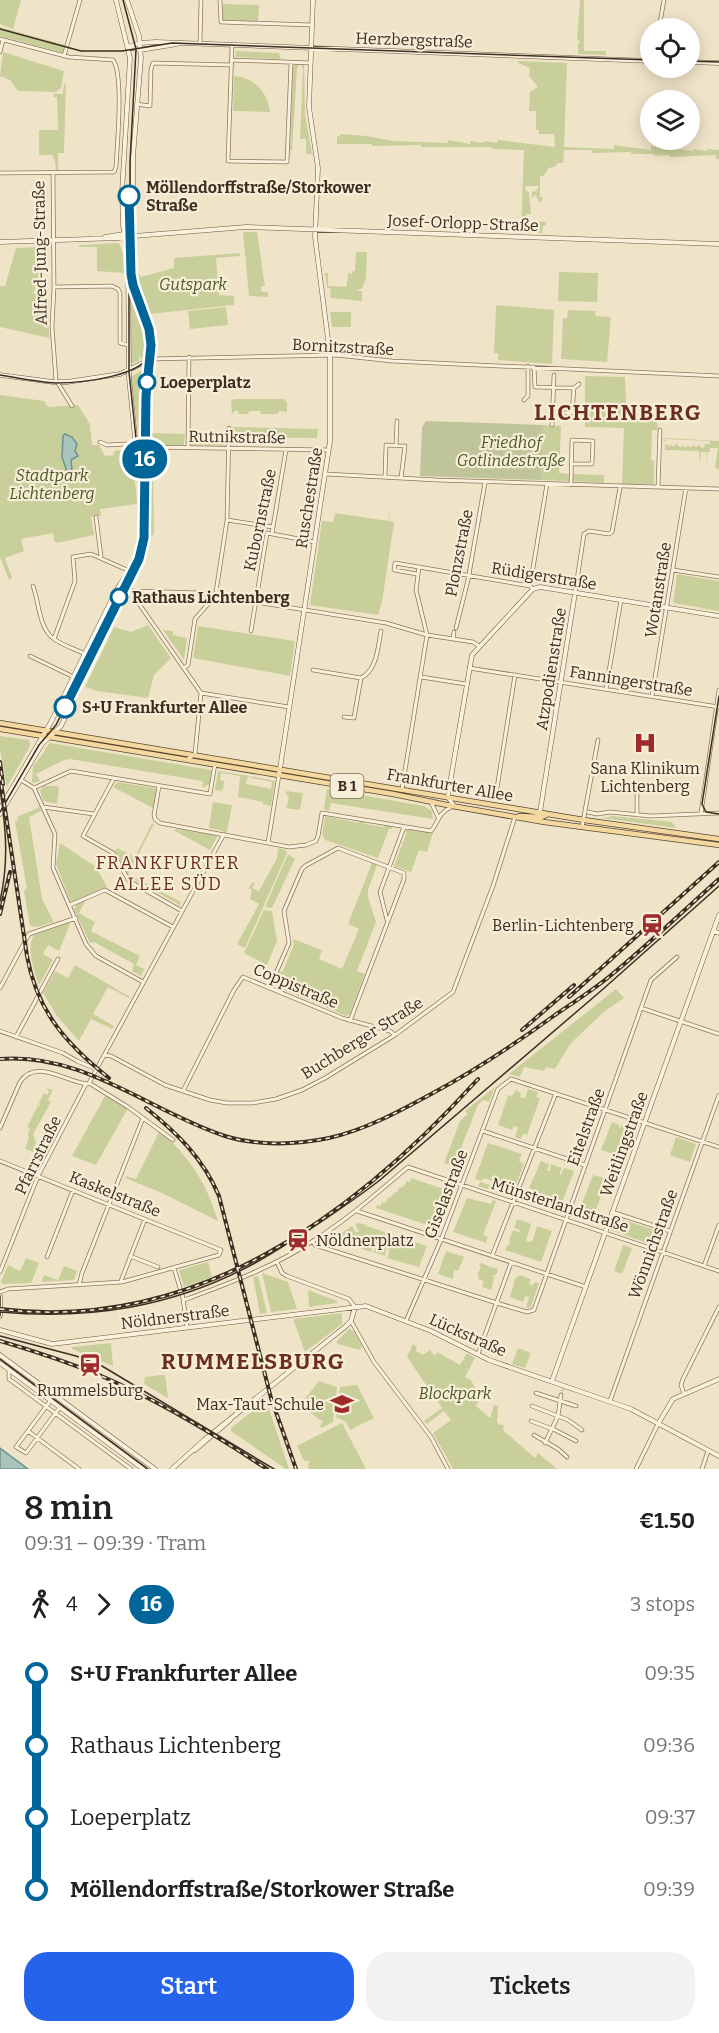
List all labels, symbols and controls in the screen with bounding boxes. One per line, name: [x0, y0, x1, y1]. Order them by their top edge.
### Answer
map controls: [640, 18, 700, 150]
button: locate: [640, 18, 700, 78]
street label: Herzbergstraße: [355, 28, 473, 52]
button: layers: [640, 90, 700, 150]
place label: Möllendorffstraße/Storkower Straße: [146, 178, 371, 215]
street label: Alfred-Jung-Straße: [29, 181, 51, 325]
marker: Möllendorffstraße/Storkower Straße: [118, 185, 140, 207]
street label: Josef-Orlopp-Straße: [386, 211, 539, 235]
park label: Gutspark: [159, 275, 227, 294]
street label: Bornitzstraße: [291, 335, 395, 359]
marker: Loeperplatz: [138, 373, 156, 391]
place label: Loeperplatz: [160, 373, 251, 392]
district label: LICHTENBERG: [534, 399, 702, 426]
street label: Rutnikstraße: [188, 427, 286, 447]
park label: Friedhof Gotlindestraße: [457, 433, 565, 470]
line badge: 16: [118, 440, 172, 478]
text: 16: [134, 446, 156, 472]
street label: Ruschestraße: [292, 446, 326, 550]
park label: Stadtpark Lichtenberg: [9, 466, 95, 503]
street label: Kubornstraße: [240, 467, 280, 573]
street label: Plonzstraße: [441, 508, 477, 598]
street label: Wotanstraße: [641, 541, 675, 639]
street label: Rüdigerstraße: [490, 558, 598, 594]
marker: Rathaus Lichtenberg: [110, 588, 128, 606]
place label: Rathaus Lichtenberg: [132, 588, 290, 607]
street label: Atzpodienstraße: [532, 606, 570, 732]
street label: Fanningerstraße: [568, 662, 694, 700]
marker: S+U Frankfurter Allee: [54, 696, 76, 718]
place label: S+U Frankfurter Allee: [82, 698, 248, 717]
hospital icon: Sana Klinikum Lichtenberg: [632, 730, 658, 756]
place label: Sana Klinikum Lichtenberg: [590, 759, 700, 796]
street label: Frankfurter Allee: [385, 765, 515, 805]
road number: B 1: [330, 774, 364, 798]
district label: FRANKFURTER ALLEE SÜD: [96, 852, 240, 895]
station icon: Berlin-Lichtenberg: [639, 912, 665, 938]
place label: Berlin-Lichtenberg: [492, 916, 634, 935]
street label: Coppistraße: [251, 960, 341, 1012]
street label: Buchberger Straße: [298, 993, 426, 1083]
street label: Eitelstraße: [563, 1086, 609, 1168]
street label: Weitlingstraße: [596, 1089, 652, 1199]
street label: Pfarrstraße: [11, 1113, 65, 1197]
street label: Giselastraße: [420, 1147, 472, 1241]
street label: Kaskelstraße: [67, 1167, 163, 1221]
street label: Münsterlandstraße: [489, 1174, 631, 1236]
street label: Wönnichstraße: [624, 1187, 682, 1301]
station icon: Nöldnerplatz: [285, 1227, 311, 1253]
place label: Nöldnerplatz: [316, 1231, 414, 1250]
street label: Nöldnerstraße: [120, 1301, 230, 1333]
street label: Lückstraße: [426, 1309, 510, 1361]
district label: RUMMELSBURG: [161, 1348, 345, 1375]
station icon: Rummelsburg: [77, 1352, 103, 1378]
place label: Rummelsburg: [37, 1381, 143, 1400]
park label: Blockpark: [419, 1384, 492, 1403]
school or university icon: Max-Taut-Schule: [329, 1391, 355, 1417]
place label: Max-Taut-Schule: [196, 1395, 324, 1414]
text: 8 min: [24, 1488, 113, 1528]
text: €1.50: [639, 1507, 695, 1534]
text: 09:31 – 09:39 · Tram: [24, 1531, 206, 1555]
icon: walk: [24, 1588, 57, 1621]
icon: forward: [87, 1588, 120, 1621]
text: 16: [141, 1591, 162, 1617]
text: 4: [66, 1592, 78, 1616]
text: 3 stops: [630, 1592, 695, 1616]
text: S+U Frankfurter Allee: [70, 1660, 297, 1687]
text: 09:35: [644, 1661, 695, 1685]
text: Rathaus Lichtenberg: [70, 1732, 281, 1759]
text: 09:36: [643, 1733, 695, 1757]
text: Loeperplatz: [70, 1804, 191, 1831]
text: 09:37: [645, 1805, 695, 1829]
text: Möllendorffstraße/Storkower Straße: [70, 1876, 454, 1903]
text: 09:39: [643, 1877, 695, 1901]
button: Start: [24, 1952, 354, 2021]
button: Tickets: [366, 1952, 695, 2021]

